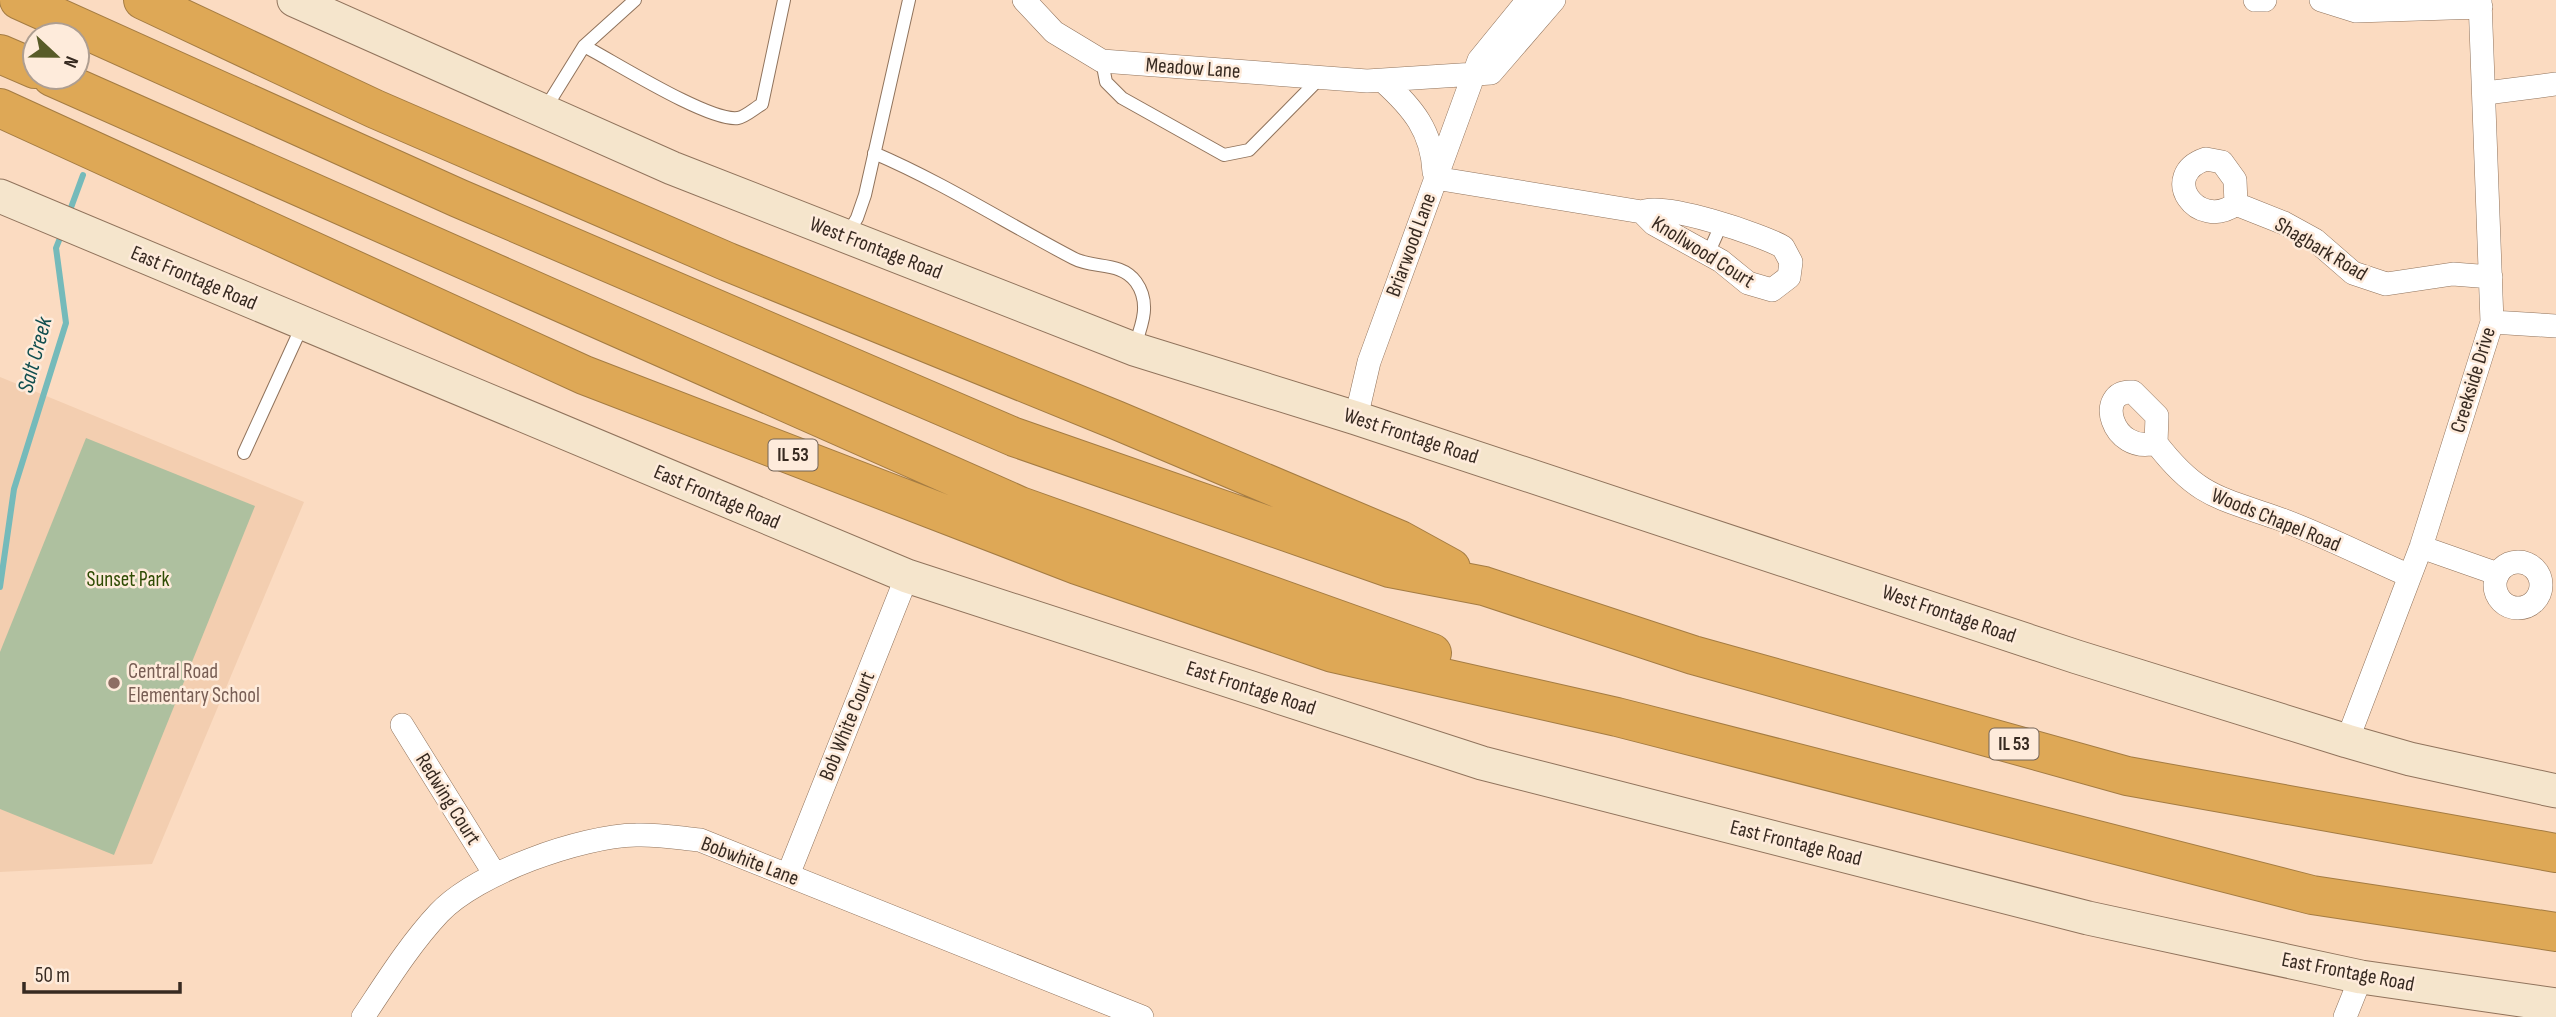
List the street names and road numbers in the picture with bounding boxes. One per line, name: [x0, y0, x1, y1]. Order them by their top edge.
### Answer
street label: Meadow Lane: [1145, 52, 1241, 84]
street label: Briarwood Lane: [1381, 190, 1441, 300]
street label: West Frontage Road: [806, 211, 946, 285]
street label: Knollwood Court: [1647, 211, 1759, 293]
street label: Shagbark Road: [2270, 212, 2372, 286]
street label: East Frontage Road: [127, 240, 261, 316]
street label: Creekside Drive: [2445, 324, 2501, 436]
street label: West Frontage Road: [1341, 402, 1481, 470]
road number: IL 53: [768, 440, 818, 470]
street label: East Frontage Road: [650, 459, 784, 535]
street label: Woods Chapel Road: [2208, 483, 2344, 557]
street label: West Frontage Road: [1879, 579, 2019, 649]
street label: East Frontage Road: [1183, 655, 1319, 721]
street label: Bob White Court: [814, 668, 880, 784]
road number: IL 53: [1990, 729, 2038, 760]
street label: Redwing Court: [410, 749, 486, 849]
street label: East Frontage Road: [1728, 815, 1864, 871]
street label: Bobwhite Lane: [698, 831, 802, 891]
street label: East Frontage Road: [2280, 947, 2416, 997]

